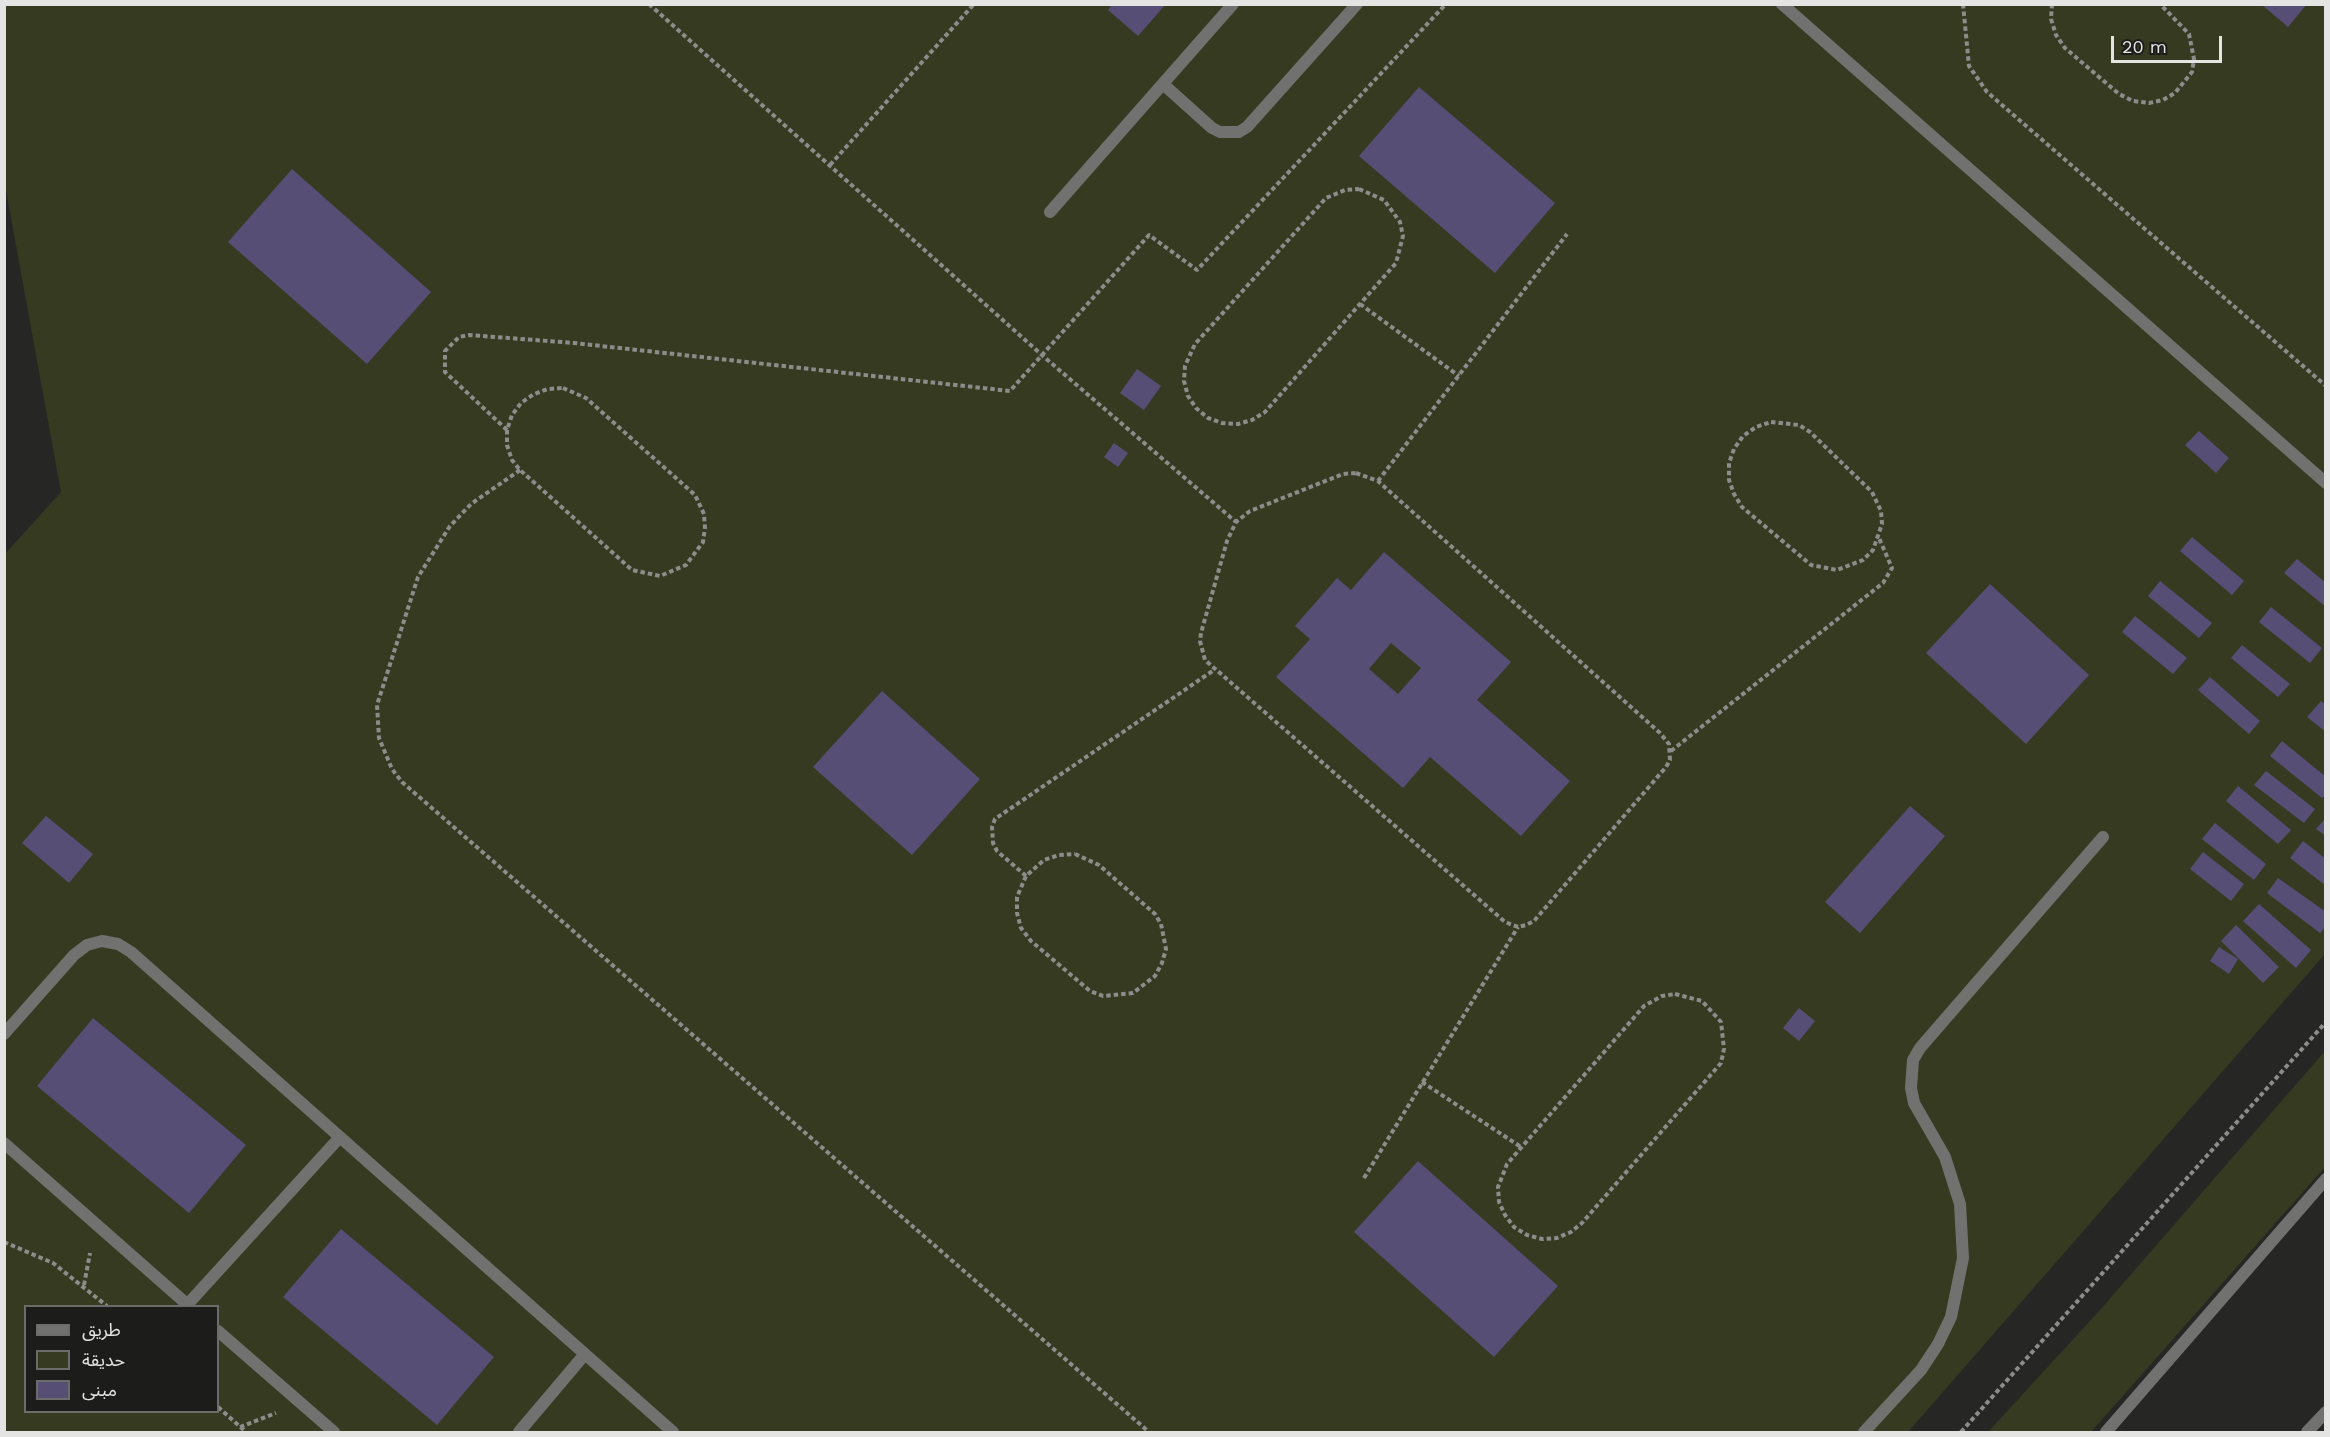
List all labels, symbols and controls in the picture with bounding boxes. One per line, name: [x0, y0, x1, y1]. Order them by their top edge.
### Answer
scale bar: [2114, 24, 2225, 62]
text: 20 m: [2122, 36, 2167, 57]
legend: [24, 1305, 219, 1413]
text: طريق: [82, 1319, 121, 1340]
text: حديقة: [82, 1349, 125, 1370]
text: مبنى: [82, 1379, 117, 1400]

